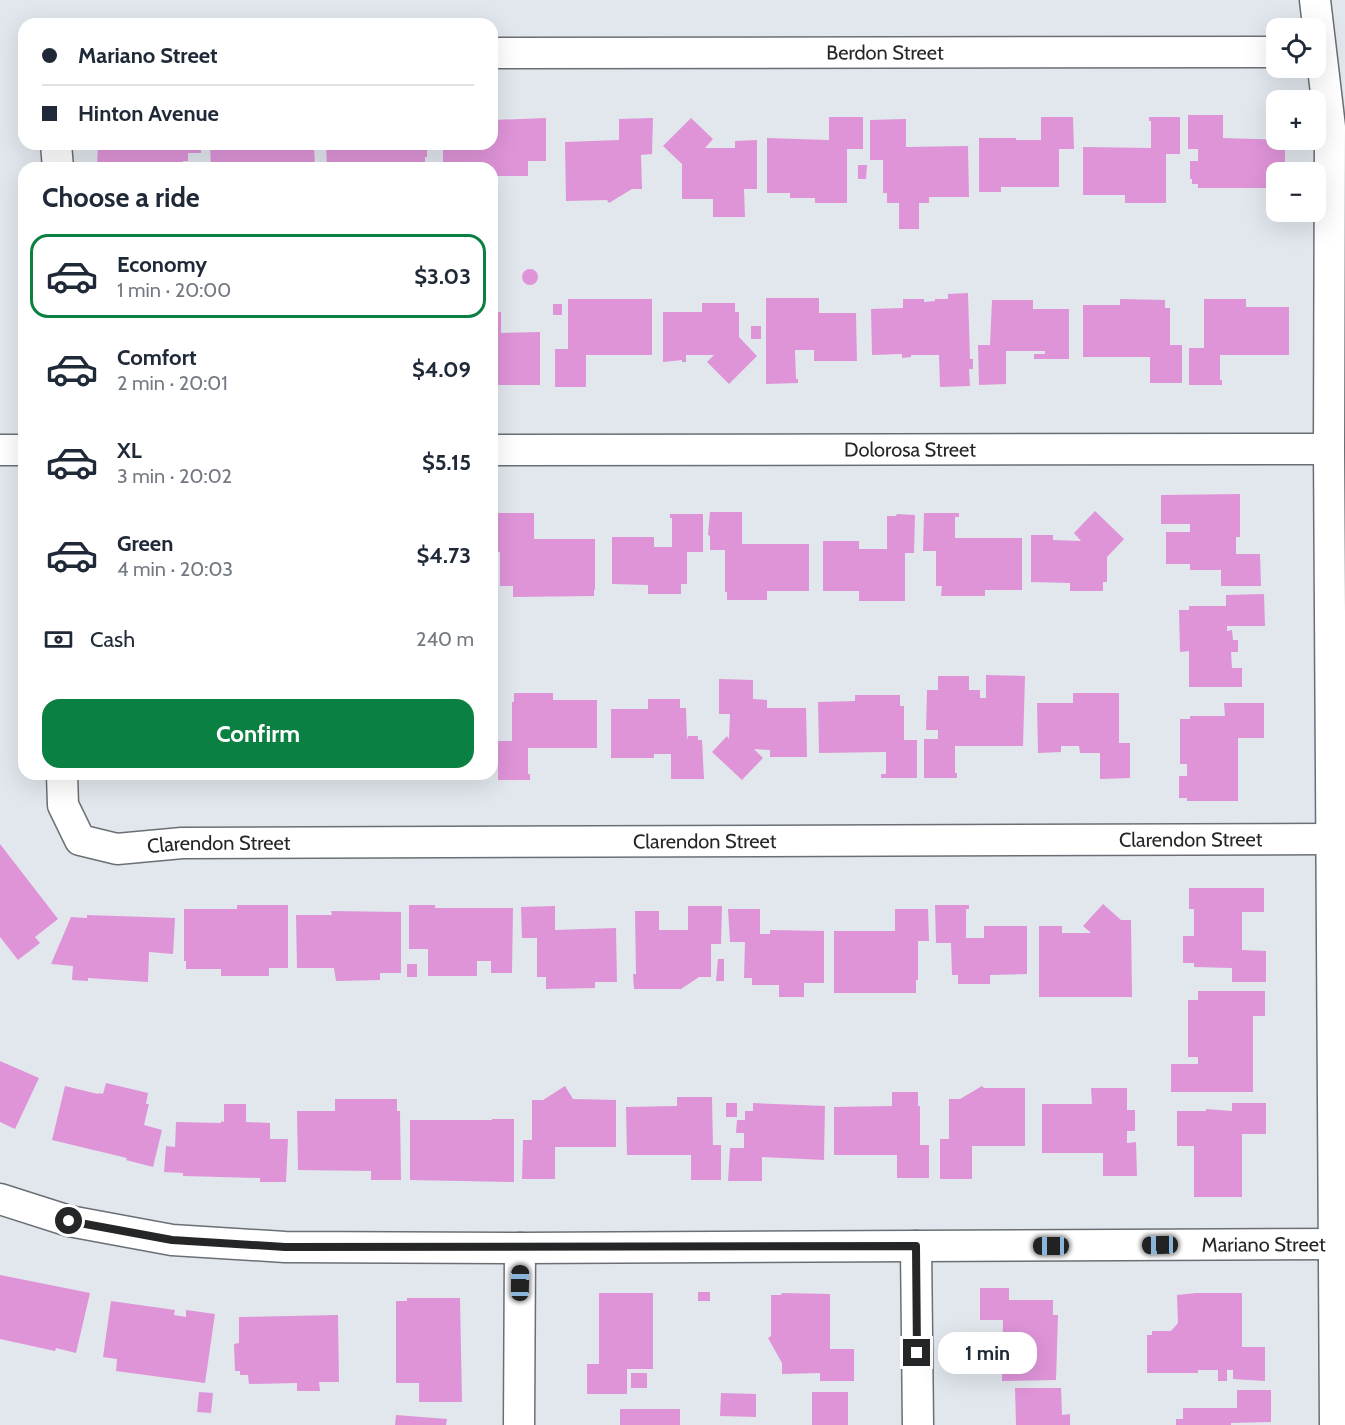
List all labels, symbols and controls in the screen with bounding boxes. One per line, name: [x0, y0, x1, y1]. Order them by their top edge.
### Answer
map controls: [1266, 18, 1326, 222]
button: locate: [1266, 18, 1326, 78]
street label: Berdon Street: [826, 40, 944, 65]
text: Mariano Street: [78, 42, 218, 69]
button: +: [1266, 90, 1326, 150]
text: Hinton Avenue: [78, 100, 219, 127]
button: −: [1266, 162, 1326, 222]
text: Choose a ride: [42, 181, 200, 214]
icon: car: [45, 249, 99, 303]
text: Economy: [117, 251, 207, 278]
text: $3.03: [414, 263, 471, 290]
text: 1 min · 20:00: [117, 278, 231, 302]
icon: car: [45, 342, 99, 396]
text: Comfort: [117, 344, 196, 371]
text: $4.09: [412, 356, 471, 383]
text: 2 min · 20:01: [117, 371, 228, 395]
icon: car: [45, 435, 99, 489]
text: XL: [117, 437, 142, 464]
street label: Dolorosa Street: [844, 437, 976, 462]
text: $5.15: [422, 449, 471, 476]
text: 3 min · 20:02: [117, 464, 232, 488]
icon: car: [45, 528, 99, 582]
text: Green: [117, 530, 173, 557]
text: $4.73: [417, 542, 471, 569]
text: 4 min · 20:03: [117, 557, 233, 581]
icon: cash: [42, 623, 75, 656]
text: Cash: [90, 626, 135, 653]
text: 240 m: [416, 627, 474, 651]
button: Confirm: [42, 699, 474, 768]
street label: Clarendon Street: [1119, 827, 1263, 852]
street label: Clarendon Street: [633, 829, 777, 853]
street label: Clarendon Street: [146, 831, 291, 858]
route start: [55, 1207, 82, 1234]
street label: Mariano Street: [1202, 1232, 1326, 1257]
car: [1142, 1236, 1178, 1254]
car: [1033, 1237, 1069, 1255]
car: [511, 1265, 529, 1301]
callout: 1 min: [938, 1332, 1037, 1374]
route end: [903, 1339, 930, 1366]
text: 1 min: [965, 1341, 1010, 1365]

